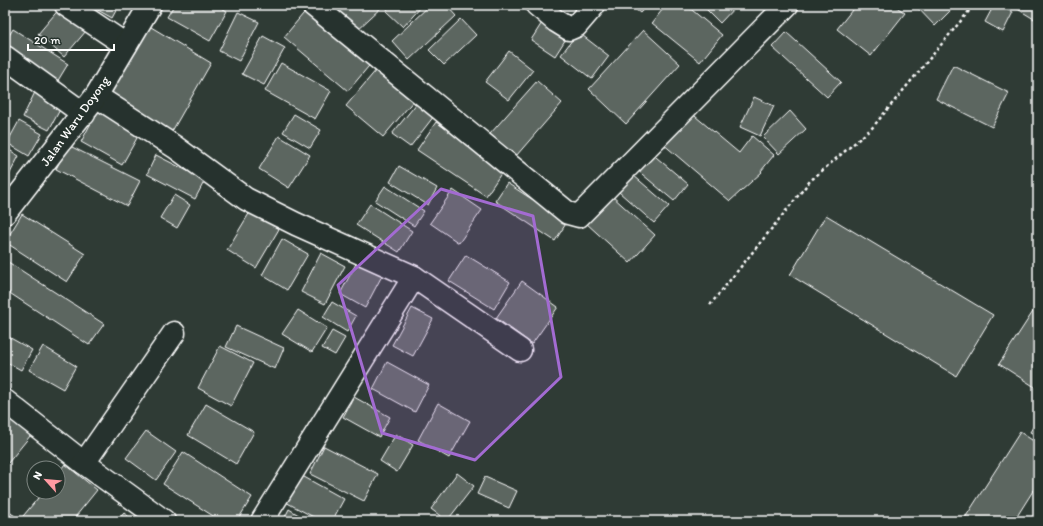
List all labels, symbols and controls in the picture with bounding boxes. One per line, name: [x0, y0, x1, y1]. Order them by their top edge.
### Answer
scale bar: [28, 26, 114, 52]
text: 20 m: [34, 33, 61, 47]
street label: Jalan Waru Doyong: [37, 73, 113, 169]
north arrow: [26, 460, 66, 500]
text: N: [30, 469, 45, 482]

